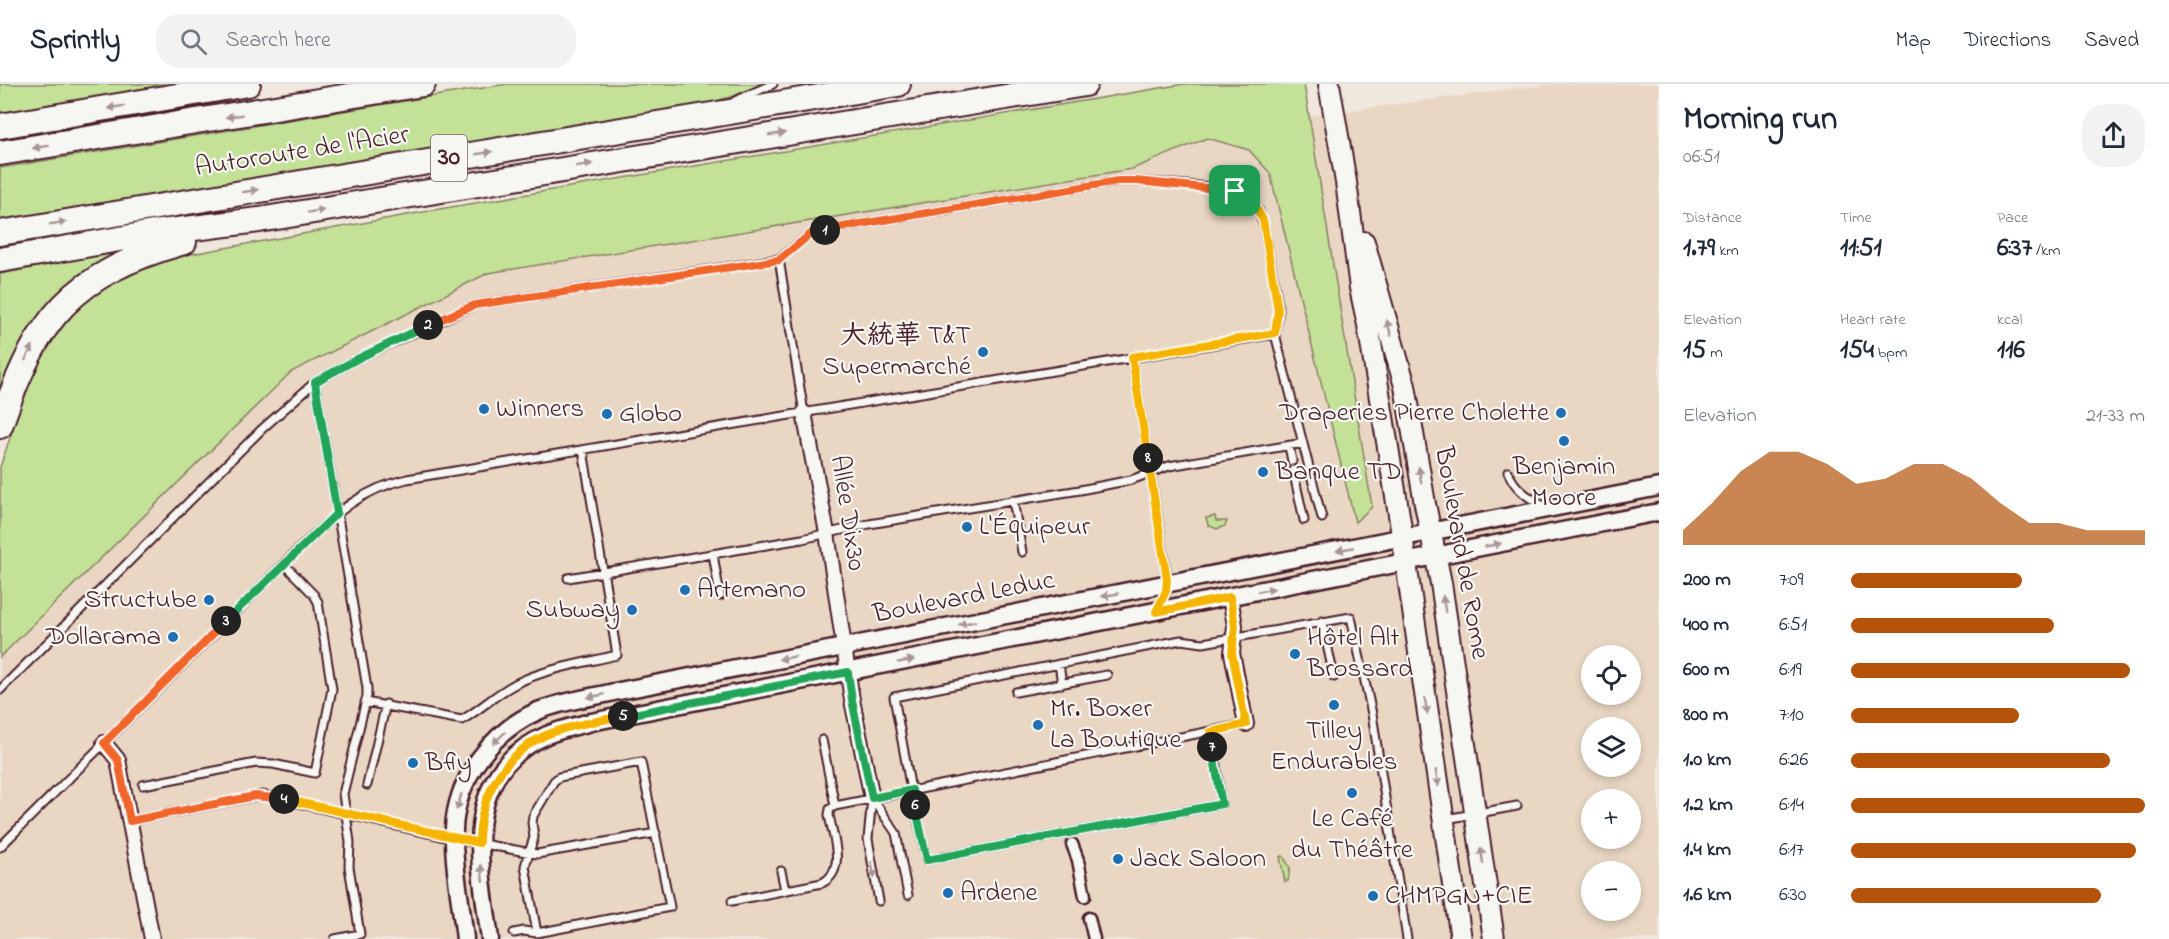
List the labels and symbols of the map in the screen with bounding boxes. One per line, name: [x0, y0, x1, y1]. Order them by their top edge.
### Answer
one-way arrow: [106, 103, 125, 112]
one-way arrow: [224, 111, 243, 120]
street label: Autoroute de l'Acier: [192, 116, 412, 188]
one-way arrow: [767, 129, 786, 138]
road number: 30: [431, 135, 467, 181]
one-way arrow: [32, 142, 51, 151]
one-way arrow: [475, 148, 494, 157]
one-way arrow: [575, 161, 594, 170]
pin: [1209, 165, 1260, 216]
one-way arrow: [241, 186, 260, 195]
one-way arrow: [307, 206, 326, 215]
pin: 1: [810, 215, 840, 245]
one-way arrow: [48, 218, 67, 227]
pin: 2: [413, 310, 443, 340]
place label: 大統華 T&T Supermarché: [822, 317, 972, 387]
one-way arrow: [1384, 319, 1393, 337]
one-way arrow: [25, 344, 34, 361]
marker: 大統華 T&T Supermarché: [976, 345, 990, 359]
place label: Winners: [496, 390, 584, 429]
place label: Draperies Pierre Cholette: [1278, 394, 1550, 433]
place label: Globo: [619, 395, 682, 434]
marker: Winners: [477, 402, 491, 416]
marker: Draperies Pierre Cholette: [1554, 406, 1568, 420]
marker: Globo: [600, 407, 614, 421]
marker: Benjamin Moore: [1557, 434, 1571, 448]
street label: Boulevard de Rome: [1423, 442, 1499, 663]
pin: 8: [1133, 443, 1163, 473]
place label: Benjamin Moore: [1512, 448, 1615, 518]
street label: Allée Dix30: [819, 453, 875, 573]
place label: Banque TD: [1274, 453, 1402, 492]
marker: Banque TD: [1256, 465, 1270, 479]
one-way arrow: [1415, 466, 1424, 485]
place label: L'Équipeur: [979, 508, 1091, 547]
marker: L'Équipeur: [960, 520, 974, 534]
one-way arrow: [1484, 540, 1503, 549]
one-way arrow: [1335, 545, 1354, 554]
street label: Boulevard Leduc: [869, 561, 1058, 635]
place label: Artemano: [697, 571, 806, 610]
place label: Structube: [84, 581, 198, 620]
marker: Artemano: [678, 583, 692, 597]
one-way arrow: [1257, 585, 1276, 594]
place label: Subway: [526, 591, 620, 630]
one-way arrow: [1100, 591, 1119, 600]
marker: Structube: [202, 593, 216, 607]
one-way arrow: [1439, 594, 1448, 613]
marker: Subway: [625, 603, 639, 617]
pin: 3: [211, 606, 241, 636]
place label: Dollarama: [45, 618, 161, 657]
one-way arrow: [957, 619, 976, 628]
place label: Hôtel Alt Brossard: [1306, 619, 1413, 689]
marker: Dollarama: [166, 630, 180, 644]
marker: Hôtel Alt Brossard: [1288, 647, 1302, 661]
one-way arrow: [778, 654, 797, 663]
one-way arrow: [897, 656, 916, 665]
place label: Mr. Boxer La Boutique: [1050, 690, 1182, 760]
one-way arrow: [586, 692, 605, 701]
one-way arrow: [1422, 697, 1431, 716]
marker: Tilley Endurables: [1327, 698, 1341, 712]
pin: 5: [608, 701, 638, 731]
place label: Tilley Endurables: [1271, 712, 1397, 782]
marker: Mr. Boxer La Boutique: [1031, 718, 1045, 732]
one-way arrow: [491, 731, 506, 745]
pin: 7: [1197, 732, 1227, 762]
place label: Bfly: [424, 744, 472, 783]
marker: Bfly: [406, 756, 420, 770]
one-way arrow: [1432, 768, 1441, 787]
pin: 4: [269, 784, 299, 814]
marker: Le Café du Théâtre: [1345, 786, 1359, 800]
pin: 6: [900, 790, 930, 820]
one-way arrow: [454, 793, 463, 811]
place label: Le Café du Théâtre: [1291, 800, 1414, 870]
place label: Jack Saloon: [1130, 840, 1266, 879]
one-way arrow: [1478, 847, 1487, 866]
marker: Jack Saloon: [1111, 852, 1125, 866]
one-way arrow: [869, 861, 878, 880]
one-way arrow: [477, 864, 487, 883]
place label: Ardene: [960, 874, 1039, 913]
place label: CHMPGN+CIE: [1385, 877, 1533, 916]
marker: Ardene: [941, 886, 955, 900]
marker: CHMPGN+CIE: [1366, 889, 1380, 903]

